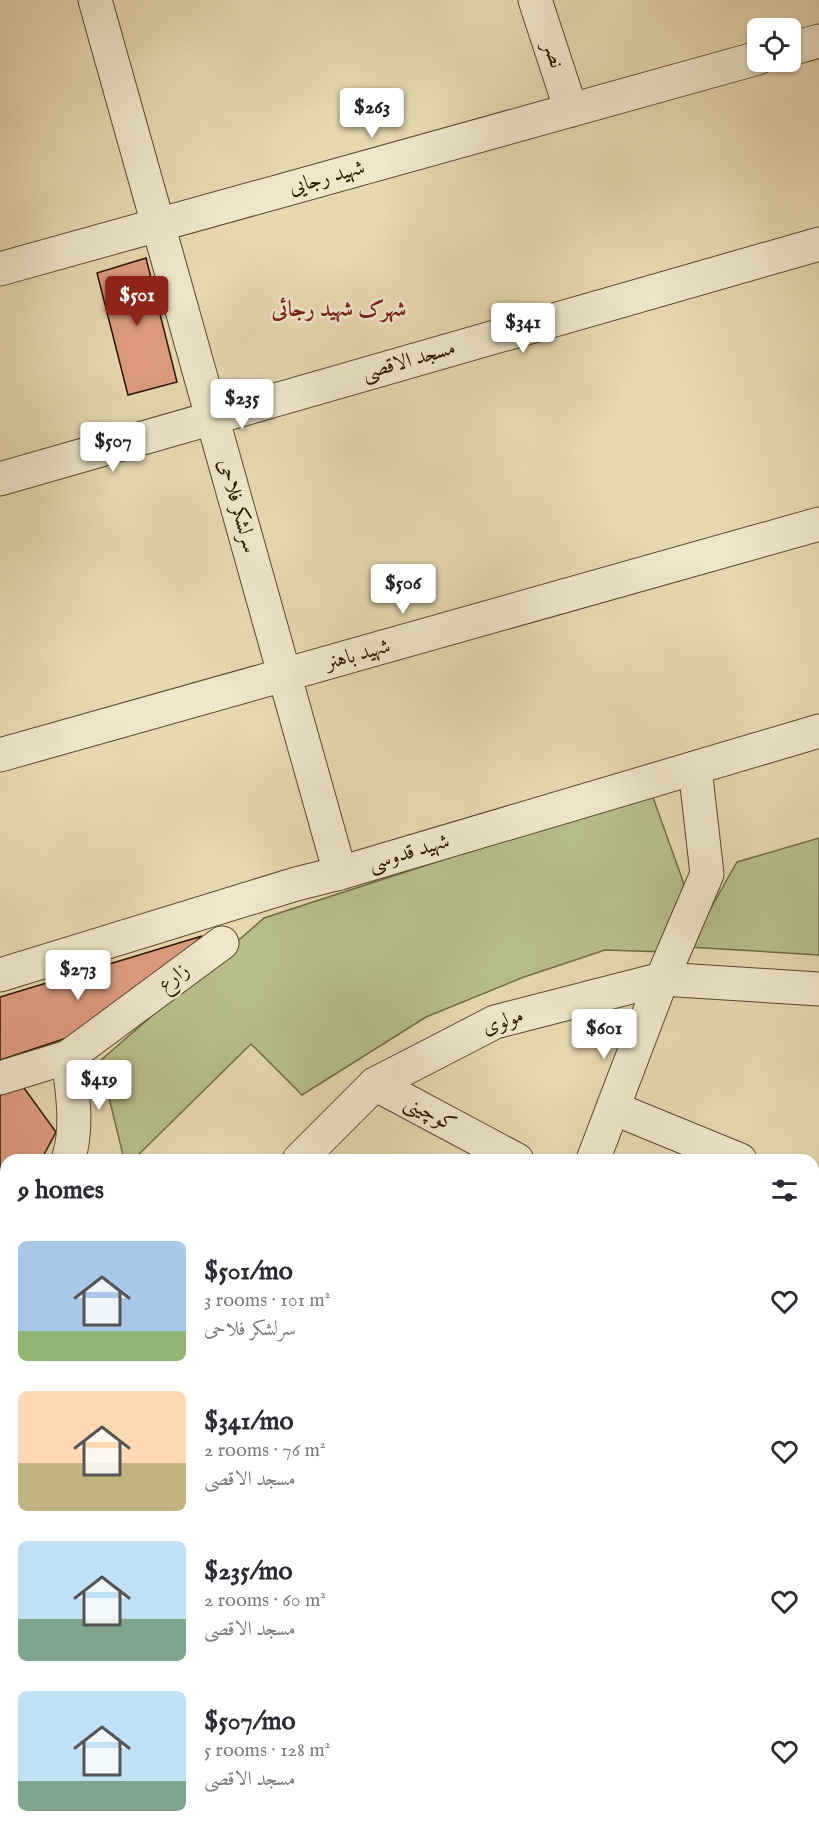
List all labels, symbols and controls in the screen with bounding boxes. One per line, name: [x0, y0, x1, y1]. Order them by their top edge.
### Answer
map controls: [747, 18, 801, 72]
button: locate: [747, 18, 801, 72]
street label: نصر: [535, 36, 570, 72]
pin: $263: [336, 88, 408, 139]
text: $263: [354, 95, 390, 120]
street label: شهید رجایی: [286, 154, 368, 202]
pin: $501: [101, 276, 173, 327]
text: $501: [119, 283, 155, 308]
district label: شهرک شهید رجائی: [271, 296, 406, 324]
pin: $341: [487, 303, 559, 354]
text: $341: [505, 310, 541, 335]
street label: مسجد الاقصی: [359, 335, 459, 387]
pin: $235: [206, 379, 278, 430]
text: $235: [224, 386, 260, 411]
pin: $507: [77, 422, 149, 473]
text: $507: [94, 429, 132, 454]
street label: سرلشکر فلاحی: [211, 456, 263, 556]
pin: $506: [367, 564, 439, 615]
text: $506: [385, 571, 421, 596]
street label: شهید باهنر: [320, 633, 394, 678]
street label: شهید قدوسی: [365, 828, 453, 878]
pin: $273: [42, 950, 114, 1001]
text: $273: [59, 957, 97, 982]
street label: زارع: [153, 957, 197, 1001]
street label: مولوی: [479, 1002, 527, 1042]
pin: $601: [568, 1009, 640, 1060]
text: $601: [586, 1016, 622, 1041]
pin: $419: [63, 1060, 135, 1111]
text: $419: [80, 1067, 118, 1092]
street label: کوچینی: [399, 1089, 461, 1139]
text: 9 homes: [18, 1174, 104, 1207]
icon: filters: [768, 1174, 801, 1207]
text: $501/mo: [204, 1255, 293, 1288]
icon: home: [66, 1265, 138, 1337]
icon: heart: [768, 1285, 801, 1318]
text: 3 rooms · 101 m²: [204, 1288, 330, 1313]
text: سرلشکر فلاحی: [204, 1317, 296, 1342]
text: $341/mo: [204, 1405, 293, 1438]
icon: home: [66, 1415, 138, 1487]
icon: heart: [768, 1435, 801, 1468]
text: 2 rooms · 76 m²: [204, 1438, 325, 1463]
text: مسجد الاقصی: [204, 1467, 296, 1492]
text: $235/mo: [204, 1555, 293, 1588]
icon: home: [66, 1565, 138, 1637]
icon: heart: [768, 1585, 801, 1618]
text: 2 rooms · 60 m²: [204, 1588, 326, 1613]
text: مسجد الاقصی: [204, 1617, 296, 1642]
text: $507/mo: [204, 1705, 296, 1738]
icon: home: [66, 1715, 138, 1787]
icon: heart: [768, 1735, 801, 1768]
text: 5 rooms · 128 m²: [204, 1738, 330, 1763]
text: مسجد الاقصی: [204, 1767, 296, 1792]

